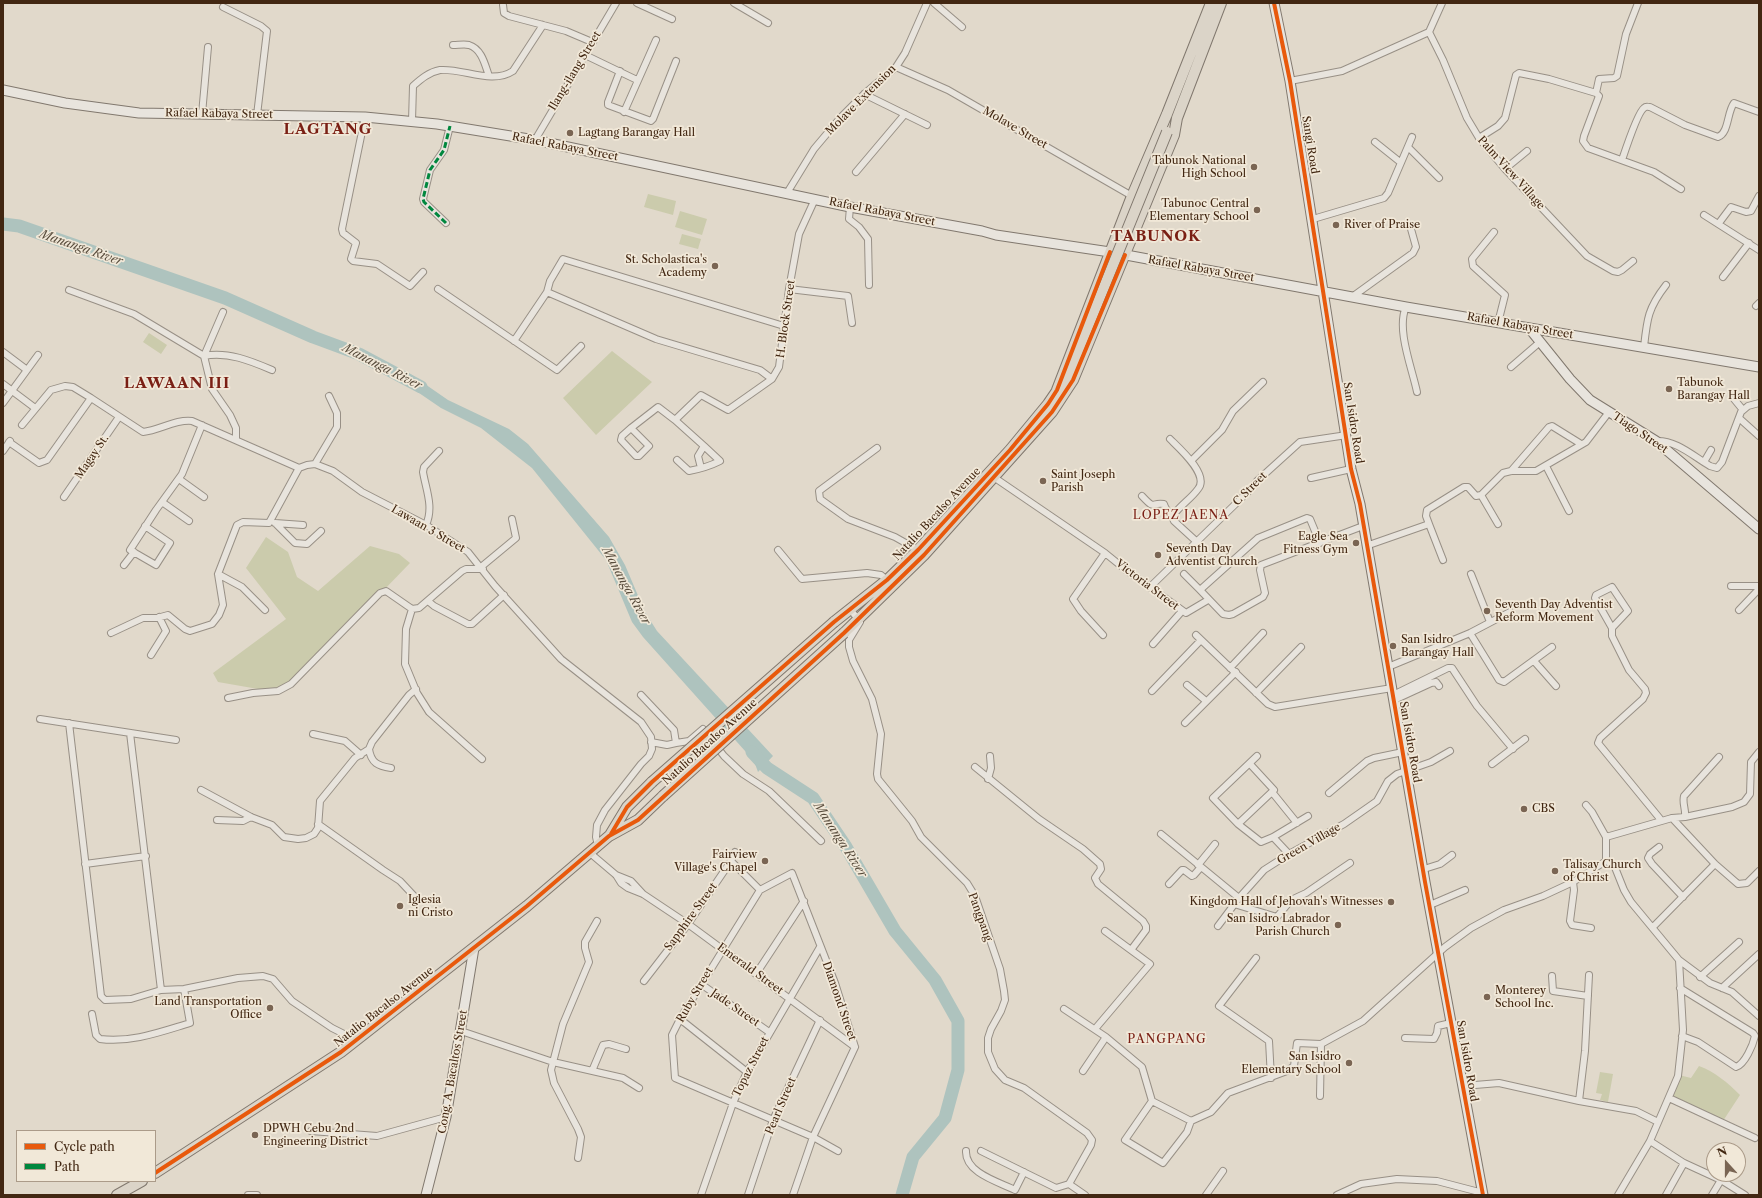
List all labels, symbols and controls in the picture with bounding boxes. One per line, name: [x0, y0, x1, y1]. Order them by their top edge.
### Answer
street label: Ilang-ilang Street: [546, 29, 604, 113]
street label: Molave Extension: [823, 62, 899, 138]
street label: Molave Street: [980, 104, 1050, 152]
street label: Rafael Rabaya Street: [165, 106, 273, 122]
street label: Sangi Road: [1299, 115, 1321, 175]
district label: LAGTANG: [284, 121, 372, 139]
place label: Lagtang Barangay Hall: [578, 126, 695, 140]
marker: Lagtang Barangay Hall: [565, 128, 575, 138]
street label: Rafael Rabaya Street: [511, 130, 619, 164]
street label: Palm View Village: [1475, 134, 1547, 212]
place label: Tabunok National High School: [1152, 154, 1246, 180]
marker: Tabunok National High School: [1249, 162, 1259, 172]
street label: Rafael Rabaya Street: [828, 195, 936, 229]
place label: Tabunoc Central Elementary School: [1149, 197, 1249, 223]
marker: Tabunoc Central Elementary School: [1252, 205, 1262, 215]
place label: River of Praise: [1344, 218, 1420, 232]
marker: River of Praise: [1331, 220, 1341, 230]
water label: Mananga River: [38, 227, 124, 269]
district label: TABUNOK: [1111, 228, 1201, 246]
place label: St. Scholastica's Academy: [625, 253, 707, 279]
street label: Rafael Rabaya Street: [1147, 253, 1255, 285]
marker: St. Scholastica's Academy: [710, 261, 720, 271]
street label: H. Block Street: [774, 279, 798, 359]
street label: Rafael Rabaya Street: [1466, 310, 1574, 342]
water label: Mananga River: [340, 341, 424, 393]
district label: LAWAAN III: [124, 375, 230, 393]
place label: Tabunok Barangay Hall: [1677, 376, 1750, 402]
street label: San Isidro Road: [1340, 381, 1366, 465]
marker: Tabunok Barangay Hall: [1664, 384, 1674, 394]
street label: Tiago Street: [1610, 410, 1670, 456]
street label: Magay St.: [72, 432, 112, 482]
street label: Natalio Bacalso Avenue: [890, 465, 984, 563]
place label: Saint Joseph Parish: [1051, 468, 1116, 494]
street label: C Street: [1230, 469, 1270, 509]
marker: Saint Joseph Parish: [1038, 476, 1048, 486]
street label: Lawaan 3 Street: [389, 503, 467, 555]
district label: LOPEZ JAENA: [1133, 509, 1229, 523]
place label: Eagle Sea Fitness Gym: [1283, 530, 1348, 556]
marker: Eagle Sea Fitness Gym: [1351, 538, 1361, 548]
place label: Seventh Day Adventist Church: [1166, 542, 1257, 568]
water label: Mananga River: [599, 544, 653, 628]
marker: Seventh Day Adventist Church: [1153, 550, 1163, 560]
street label: Victoria Street: [1113, 557, 1181, 613]
place label: Seventh Day Adventist Reform Movement: [1495, 598, 1613, 624]
marker: Seventh Day Adventist Reform Movement: [1482, 606, 1492, 616]
place label: San Isidro Barangay Hall: [1401, 633, 1474, 659]
marker: San Isidro Barangay Hall: [1388, 641, 1398, 651]
street label: Natalio Bacalso Avenue: [660, 696, 760, 788]
street label: San Isidro Road: [1396, 700, 1424, 784]
water label: Mananga River: [810, 800, 870, 880]
place label: CBS: [1532, 802, 1555, 816]
marker: CBS: [1519, 804, 1529, 814]
street label: Green Village: [1275, 821, 1343, 867]
place label: Fairview Village's Chapel: [674, 848, 757, 874]
marker: Fairview Village's Chapel: [760, 856, 770, 866]
place label: Talisay Church of Christ: [1563, 858, 1641, 884]
marker: Talisay Church of Christ: [1550, 866, 1560, 876]
street label: Sapphire Street: [662, 880, 720, 954]
street label: Pangpang: [965, 891, 995, 943]
place label: Iglesia ni Cristo: [408, 893, 453, 919]
place label: Kingdom Hall of Jehovah's Witnesses: [1189, 895, 1383, 909]
marker: Kingdom Hall of Jehovah's Witnesses: [1386, 897, 1396, 907]
marker: Iglesia ni Cristo: [395, 901, 405, 911]
place label: San Isidro Labrador Parish Church: [1227, 912, 1330, 938]
marker: San Isidro Labrador Parish Church: [1333, 920, 1343, 930]
street label: Emerald Street: [714, 941, 786, 997]
street label: Diamond Street: [819, 960, 859, 1042]
street label: Natalio Bacalso Avenue: [332, 964, 436, 1050]
street label: Ruby Street: [674, 965, 716, 1025]
place label: Monterey School Inc.: [1495, 984, 1554, 1010]
street label: Jade Street: [708, 986, 762, 1030]
marker: Monterey School Inc.: [1482, 992, 1492, 1002]
place label: Land Transportation Office: [154, 995, 262, 1021]
marker: Land Transportation Office: [265, 1003, 275, 1013]
street label: Cong. A. Bacaltos Street: [436, 1009, 470, 1135]
street label: San Isidro Road: [1453, 1019, 1481, 1103]
district label: PANGPANG: [1127, 1033, 1207, 1047]
street label: Topaz Street: [730, 1034, 772, 1100]
place label: San Isidro Elementary School: [1241, 1050, 1341, 1076]
marker: San Isidro Elementary School: [1344, 1058, 1354, 1068]
street label: Pearl Street: [763, 1075, 799, 1137]
place label: DPWH Cebu 2nd Engineering District: [263, 1122, 368, 1148]
legend: [16, 1130, 156, 1182]
marker: DPWH Cebu 2nd Engineering District: [250, 1130, 260, 1140]
text: Cycle path: [54, 1139, 115, 1154]
north arrow: [1706, 1142, 1746, 1182]
text: N: [1715, 1143, 1729, 1160]
text: Path: [54, 1159, 80, 1174]

